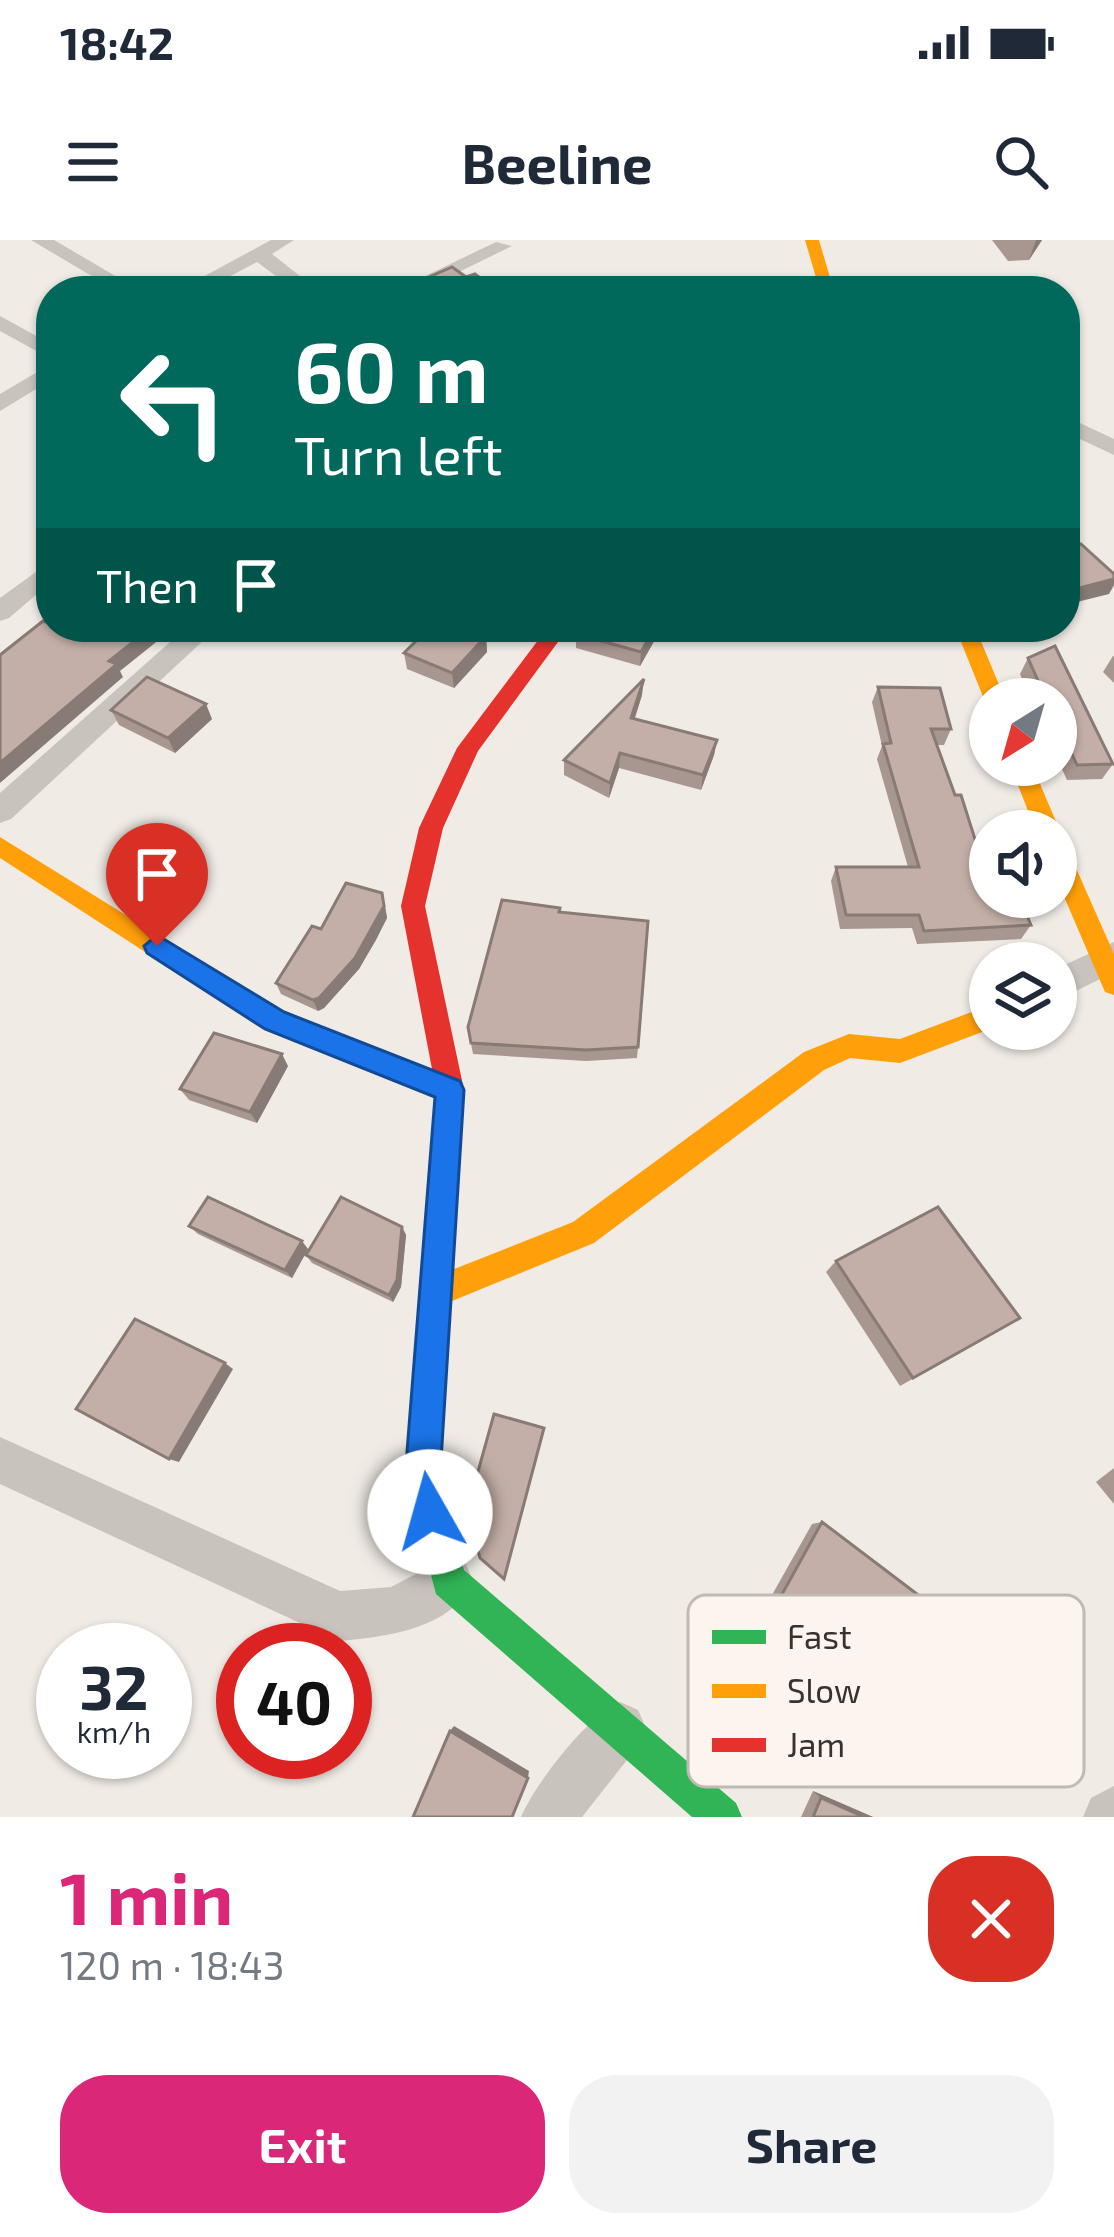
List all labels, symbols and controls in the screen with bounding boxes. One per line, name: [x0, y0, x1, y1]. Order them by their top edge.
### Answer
text: 18:42: [60, 15, 174, 69]
icon: menu: [60, 129, 126, 195]
icon: search: [988, 129, 1054, 195]
text: Beeline: [462, 130, 653, 195]
text: 60 m: [294, 319, 489, 420]
icon: left: [96, 324, 252, 480]
text: Turn left: [294, 421, 503, 486]
icon: arrive: [223, 552, 289, 618]
text: Then: [96, 558, 199, 612]
north arrow: [969, 678, 1077, 786]
map controls: [969, 678, 1077, 1050]
button: sound: [969, 810, 1077, 918]
pin: [106, 823, 208, 946]
icon: arrive: [124, 841, 190, 907]
button: layers: [969, 942, 1077, 1050]
position arrow: [367, 1449, 493, 1575]
legend: [688, 1595, 1084, 1787]
text: Fast: [787, 1616, 851, 1656]
speed limit sign: 40: [216, 1623, 372, 1779]
text: 32: [80, 1650, 148, 1722]
text: Slow: [787, 1670, 861, 1710]
text: km/h: [77, 1713, 151, 1749]
text: Jam: [787, 1724, 845, 1764]
text: 1 min: [60, 1853, 233, 1939]
button: close: [928, 1856, 1054, 1982]
text: 120 m · 18:43: [60, 1941, 284, 1988]
button: Exit: [60, 2075, 545, 2213]
button: Share: [569, 2075, 1054, 2213]

